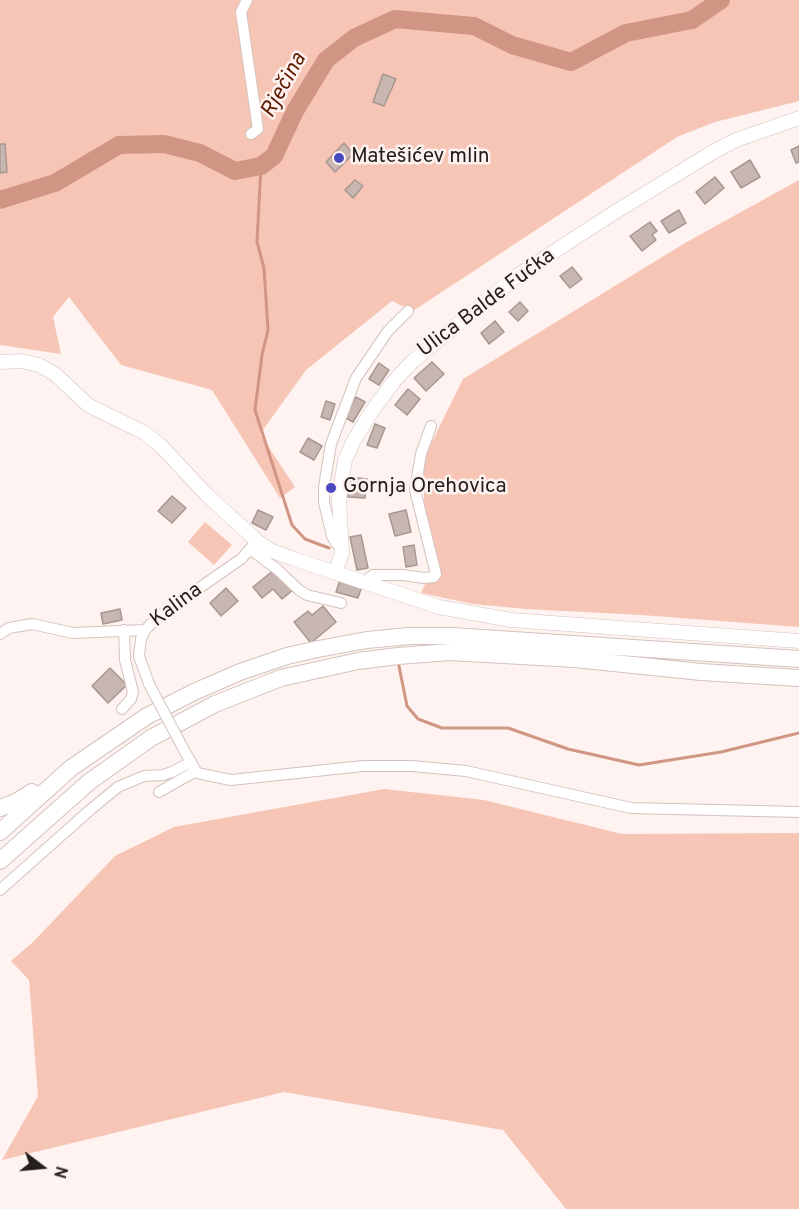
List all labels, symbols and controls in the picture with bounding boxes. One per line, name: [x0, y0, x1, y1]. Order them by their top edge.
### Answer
water label: Rječina: [256, 49, 314, 123]
place label: Matešićev mlin: [351, 145, 490, 171]
marker: Matešićev mlin: [332, 151, 346, 165]
street label: Ulica Balde Fućka: [413, 244, 561, 364]
place label: Gornja Orehovica: [343, 475, 506, 501]
marker: Gornja Orehovica: [324, 481, 338, 495]
street label: Kalina: [146, 578, 208, 634]
north arrow: [12, 1137, 72, 1197]
text: N: [48, 1164, 71, 1180]

